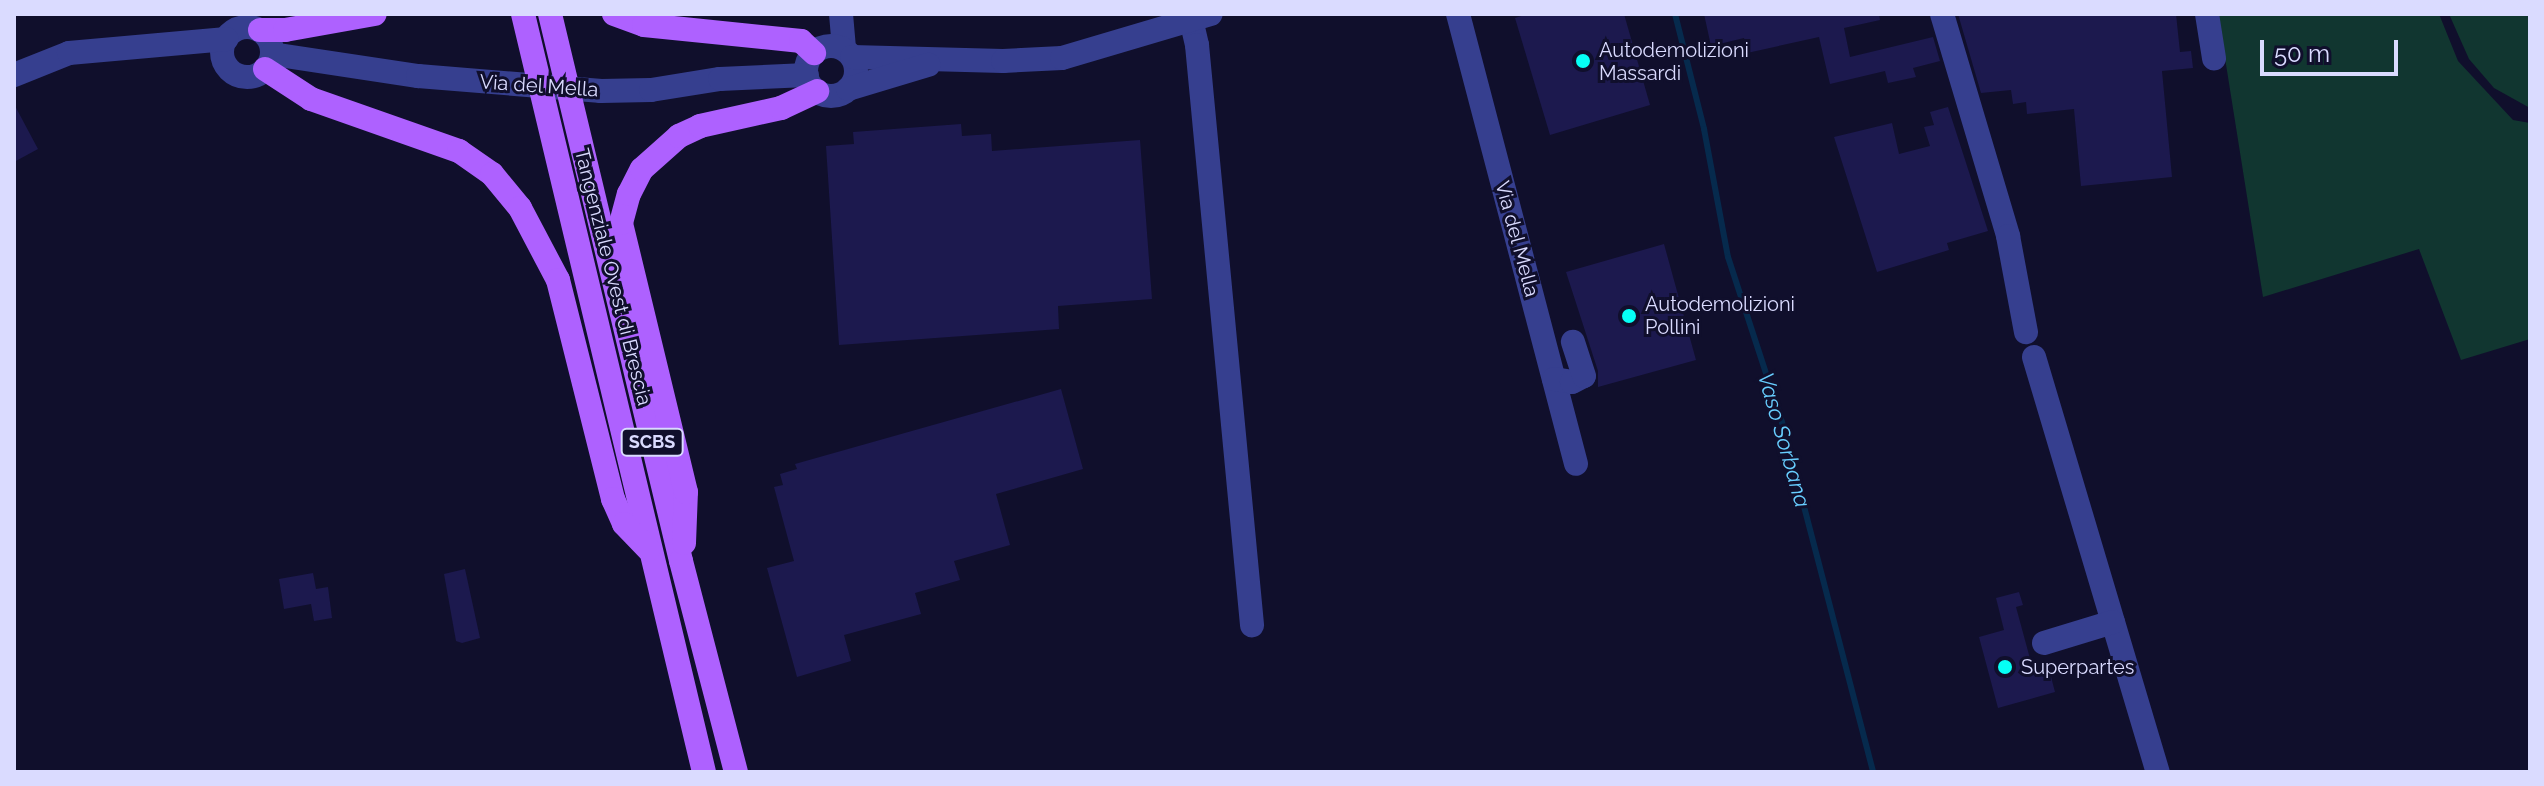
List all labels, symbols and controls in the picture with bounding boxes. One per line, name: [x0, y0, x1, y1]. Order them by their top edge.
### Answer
scale bar: [2264, 24, 2402, 74]
place label: Autodemolizioni Massardi: [1599, 38, 1749, 85]
text: 50 m: [2274, 39, 2330, 68]
marker: Autodemolizioni Massardi: [1574, 52, 1592, 70]
street label: Via del Mella: [479, 70, 599, 102]
street label: Tangenziale Ovest di Brescia: [569, 146, 657, 408]
street label: Via del Mella: [1490, 178, 1544, 300]
place label: Autodemolizioni Pollini: [1645, 292, 1795, 339]
marker: Autodemolizioni Pollini: [1620, 307, 1638, 325]
water label: Vaso Sorbana: [1752, 369, 1816, 511]
road number: SCBS: [620, 428, 684, 456]
place label: Superpartes: [2021, 655, 2134, 679]
marker: Superpartes: [1996, 658, 2014, 676]

